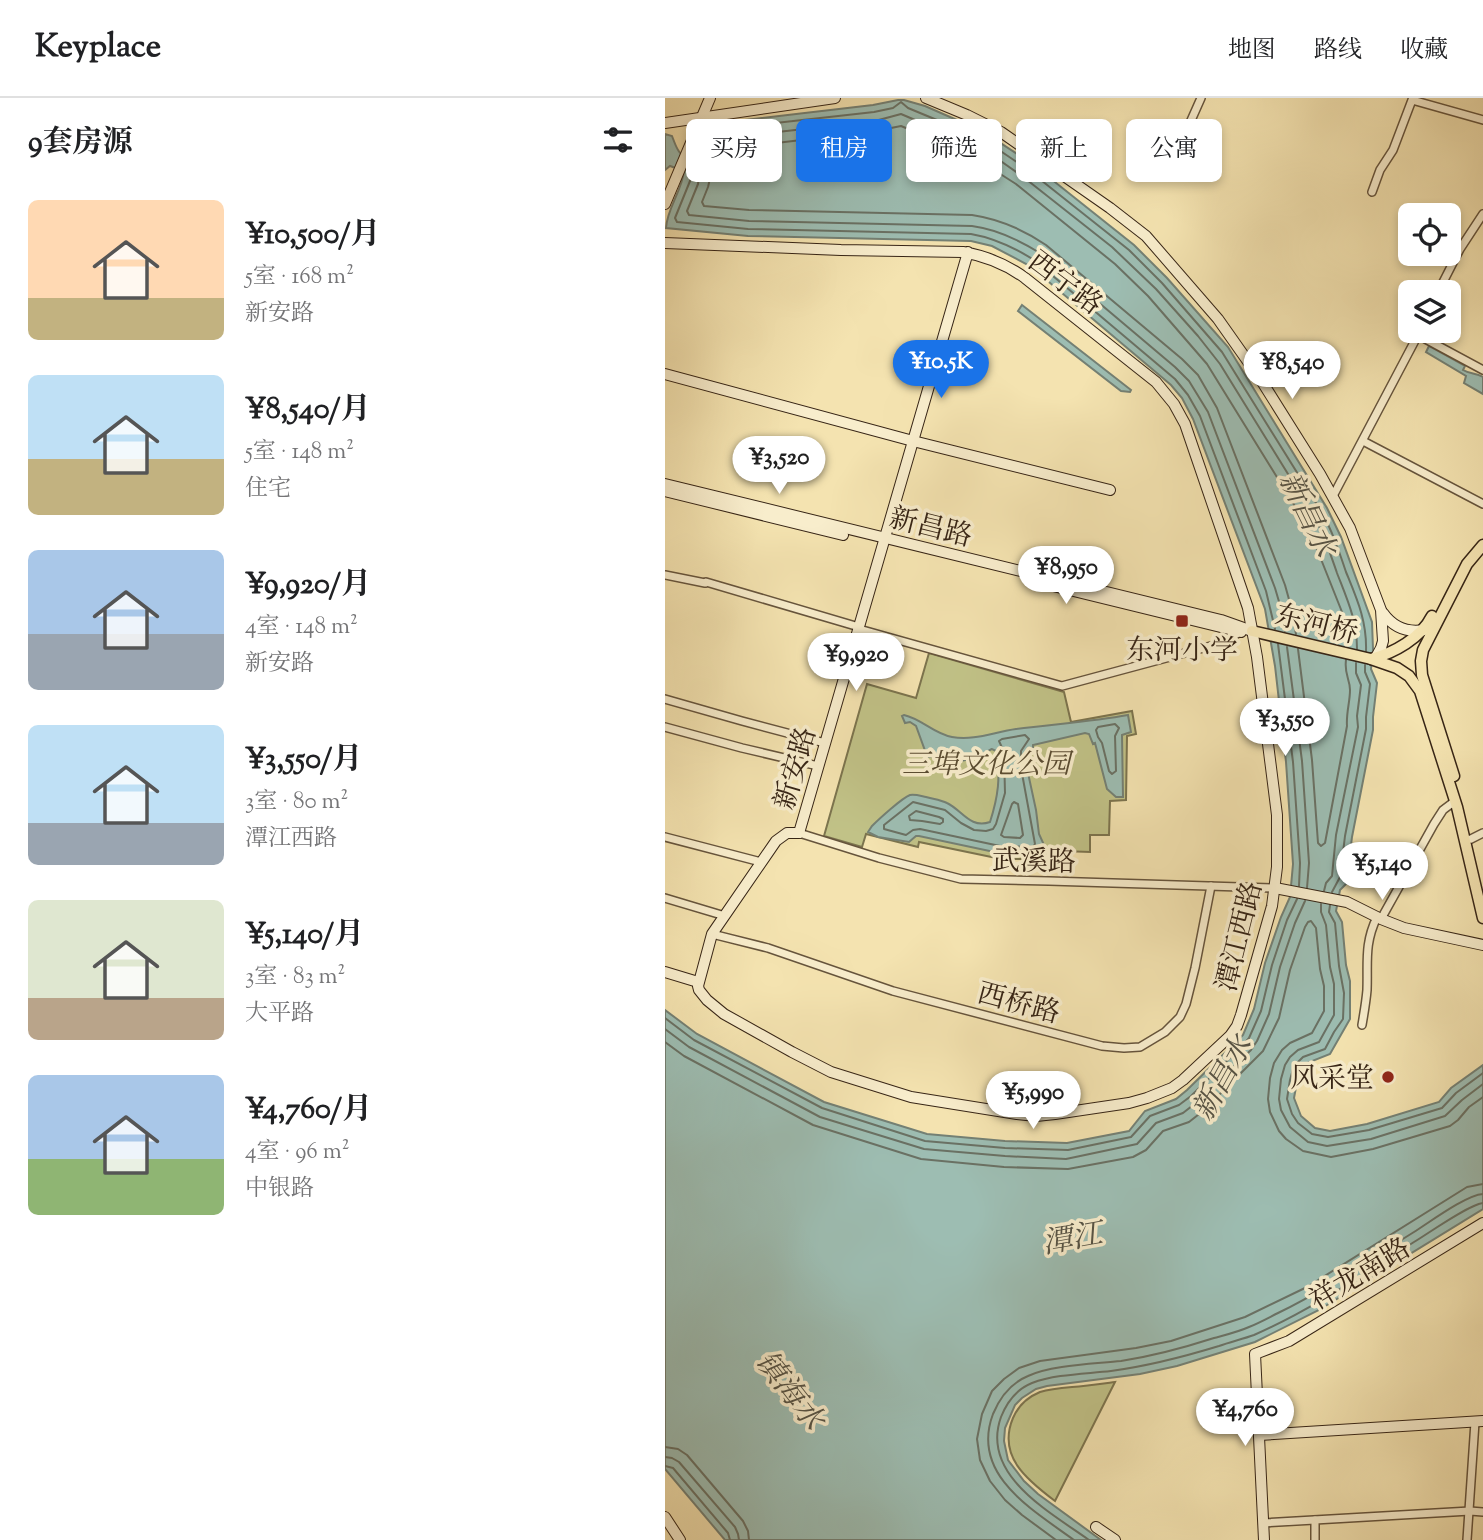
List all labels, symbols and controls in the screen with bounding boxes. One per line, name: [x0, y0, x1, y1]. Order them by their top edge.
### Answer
text: Keyplace: [35, 24, 161, 72]
text: 地图: [1228, 34, 1276, 68]
text: 路线: [1314, 34, 1362, 68]
text: 收藏: [1400, 34, 1448, 68]
chip: 买房: [686, 119, 782, 182]
chip: 租房: [796, 119, 892, 182]
chip: 筛选: [906, 119, 1002, 182]
chip: 新上: [1016, 119, 1112, 182]
chip: 公寓: [1126, 119, 1222, 182]
icon: filters: [599, 121, 637, 159]
text: 9套房源: [28, 122, 133, 165]
map controls: [1398, 203, 1461, 343]
button: locate: [1398, 203, 1461, 266]
text: ¥10,500/月: [245, 214, 380, 257]
icon: home: [84, 228, 168, 312]
street label: 西宁路: [1019, 243, 1110, 326]
text: 5室 · 168 m²: [245, 261, 354, 294]
button: layers: [1398, 280, 1461, 343]
text: 新安路: [245, 298, 314, 331]
pin: ¥10.5K: [884, 341, 998, 400]
pin: ¥8,540: [1235, 342, 1349, 401]
text: ¥10.5K: [909, 346, 973, 379]
text: ¥8,540: [1260, 347, 1324, 380]
text: ¥8,540/月: [245, 389, 371, 432]
icon: home: [84, 403, 168, 487]
text: 5室 · 148 m²: [245, 436, 354, 469]
pin: ¥3,520: [722, 436, 836, 496]
text: ¥3,520: [748, 442, 810, 475]
water label: 新昌水: [1267, 465, 1346, 568]
text: 住宅: [245, 473, 291, 506]
street label: 新昌路: [885, 499, 976, 558]
pin: ¥8,950: [1009, 546, 1123, 606]
text: ¥8,950: [1034, 552, 1098, 585]
text: ¥9,920/月: [245, 564, 371, 607]
icon: home: [84, 578, 168, 662]
street label: 东河桥: [1271, 596, 1362, 655]
text: 4室 · 148 m²: [245, 611, 358, 644]
marker: 东河小学: [1174, 613, 1190, 629]
place label: 东河小学: [1126, 632, 1238, 672]
pin: ¥9,920: [799, 634, 913, 693]
text: ¥9,920: [823, 639, 889, 672]
text: 新安路: [245, 648, 314, 681]
pin: ¥3,550: [1228, 698, 1342, 758]
text: ¥3,550: [1256, 704, 1314, 737]
street label: 新安路: [766, 723, 828, 815]
text: ¥3,550/月: [245, 739, 362, 782]
park label: 三埠文化公园: [902, 746, 1074, 786]
icon: home: [84, 753, 168, 837]
text: 3室 · 80 m²: [245, 786, 348, 819]
text: 潭江西路: [245, 823, 337, 856]
street label: 武溪路: [992, 842, 1076, 884]
pin: ¥5,140: [1325, 842, 1439, 902]
text: ¥5,140: [1352, 848, 1412, 881]
street label: 潭江西路: [1208, 878, 1274, 996]
text: ¥5,140/月: [245, 914, 364, 957]
icon: home: [84, 928, 168, 1012]
text: 3室 · 83 m²: [245, 961, 345, 994]
street label: 西桥路: [972, 975, 1064, 1035]
text: 大平路: [245, 998, 314, 1031]
water label: 新昌水: [1184, 1027, 1266, 1129]
place label: 风采堂: [1290, 1060, 1374, 1100]
marker: 风采堂: [1380, 1069, 1396, 1085]
pin: ¥5,990: [976, 1072, 1090, 1131]
text: ¥5,990: [1002, 1077, 1064, 1110]
text: ¥4,760/月: [245, 1089, 372, 1132]
icon: home: [84, 1103, 168, 1187]
text: 4室 · 96 m²: [245, 1136, 349, 1169]
text: 中银路: [245, 1173, 314, 1206]
water label: 潭江: [1039, 1213, 1110, 1267]
street label: 祥龙南路: [1302, 1230, 1419, 1322]
water label: 镇海水: [743, 1343, 835, 1443]
pin: ¥4,760: [1188, 1388, 1302, 1448]
text: ¥4,760: [1212, 1394, 1278, 1427]

